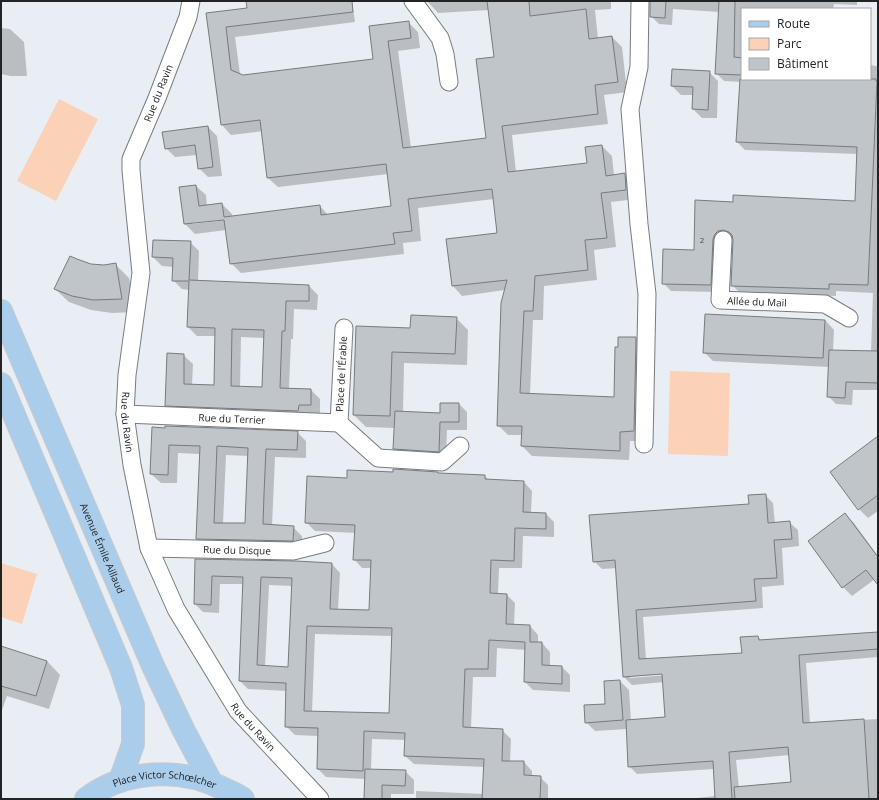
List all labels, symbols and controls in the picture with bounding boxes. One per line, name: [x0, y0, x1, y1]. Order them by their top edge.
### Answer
legend: [741, 8, 871, 80]
text: Route: [777, 15, 810, 32]
text: Parc: [777, 35, 802, 52]
text: Bâtiment: [777, 55, 828, 72]
street label: Rue du Ravin: [140, 62, 176, 124]
house number: 2: [700, 234, 705, 245]
street label: Allée du Mail: [727, 293, 787, 310]
street label: Place de l'Érable: [332, 336, 350, 412]
street label: Rue du Ravin: [118, 391, 137, 453]
street label: Rue du Terrier: [198, 410, 266, 427]
street label: Avenue Émile Aillaud: [77, 501, 128, 596]
street label: Rue du Disque: [203, 542, 271, 558]
street label: Rue du Ravin: [228, 700, 279, 754]
street label: Place Victor Schœlcher: [110, 767, 219, 792]

